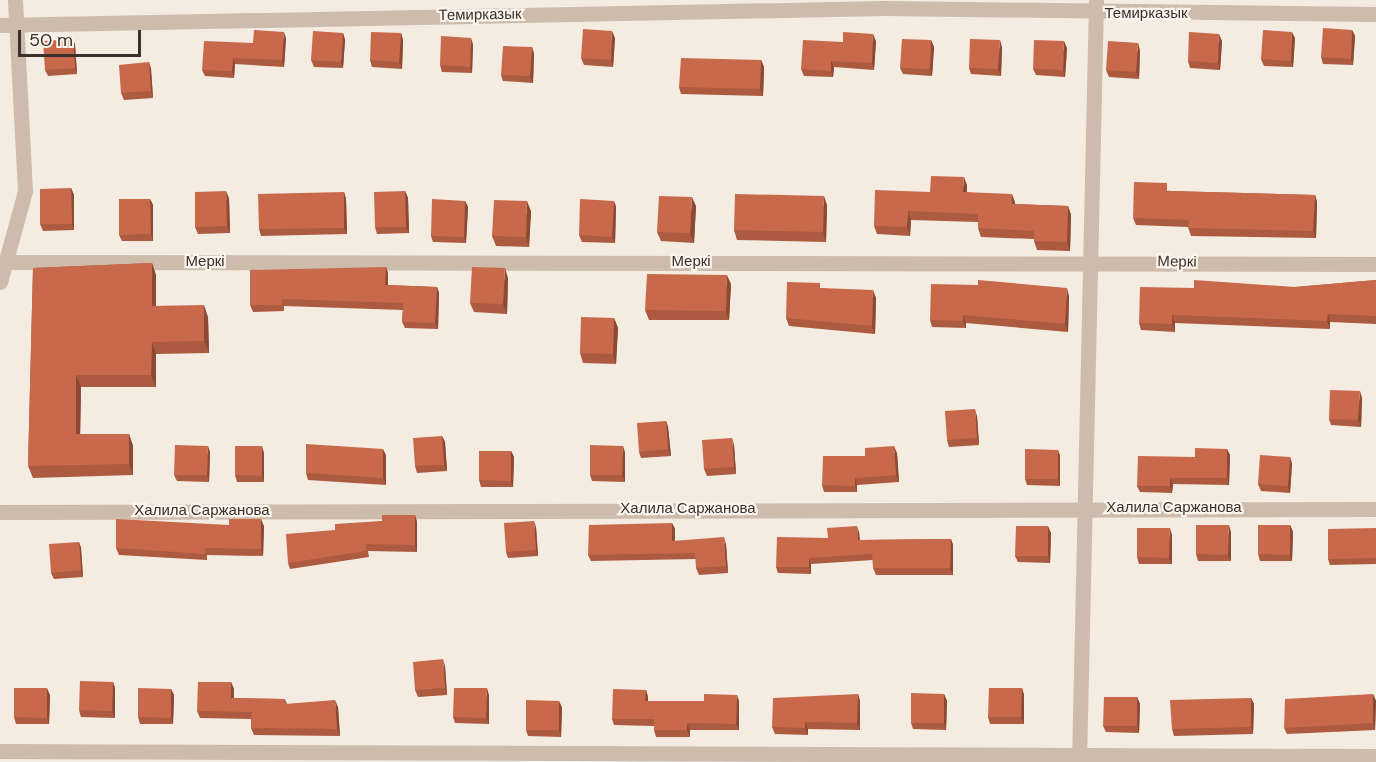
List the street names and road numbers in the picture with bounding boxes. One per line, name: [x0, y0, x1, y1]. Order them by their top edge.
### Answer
street label: Темирказык: [438, 5, 522, 25]
street label: Темирказык: [1105, 5, 1187, 23]
street label: Меркі: [185, 253, 225, 271]
street label: Меркі: [671, 253, 711, 271]
street label: Меркі: [1157, 253, 1197, 271]
street label: Халила Саржанова: [1106, 499, 1242, 517]
street label: Халила Саржанова: [620, 500, 756, 518]
street label: Халила Саржанова: [134, 502, 270, 520]

